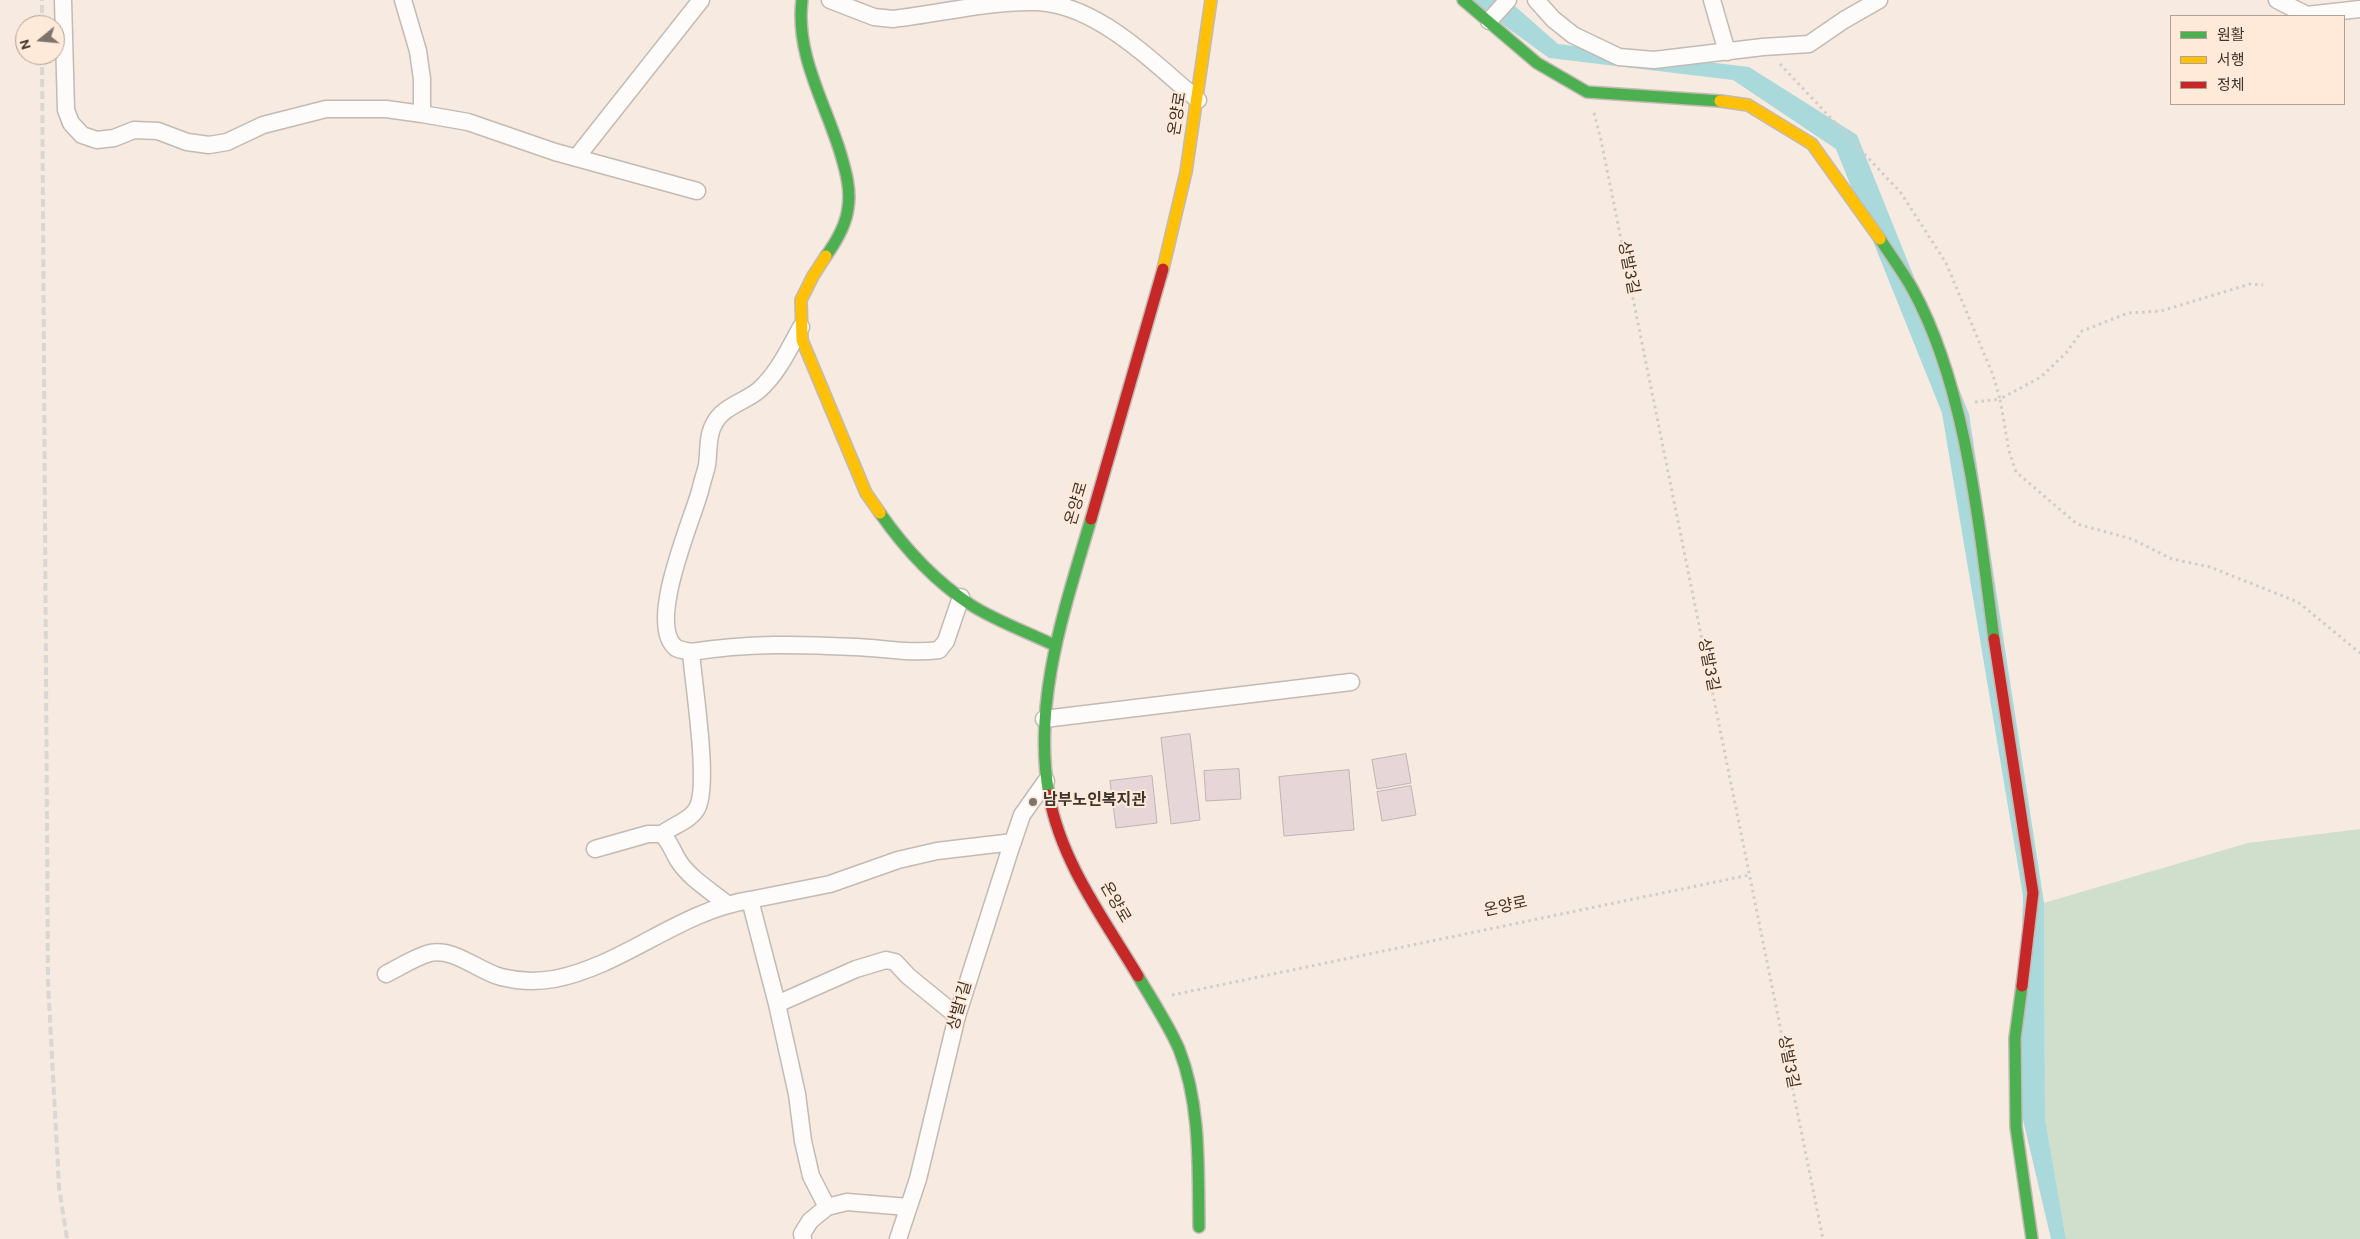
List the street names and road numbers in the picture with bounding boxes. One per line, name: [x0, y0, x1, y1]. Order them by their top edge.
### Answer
street label: 온양로: [1166, 91, 1192, 137]
street label: 상발3길: [1612, 240, 1642, 296]
street label: 온양로: [1063, 480, 1093, 528]
street label: 상발3길: [1692, 637, 1722, 693]
street label: 온양로: [1095, 879, 1133, 927]
street label: 온양로: [1482, 894, 1530, 922]
street label: 상발1길: [945, 979, 977, 1033]
street label: 상발3길: [1772, 1034, 1802, 1090]

